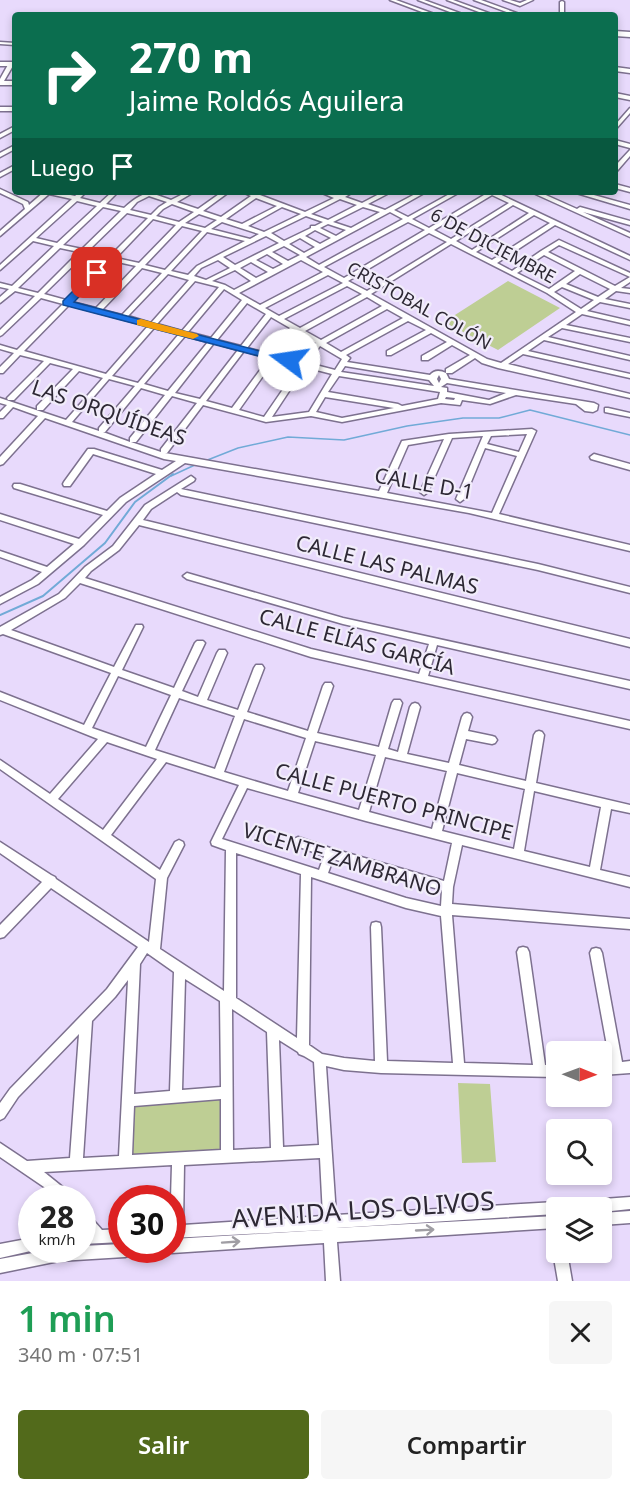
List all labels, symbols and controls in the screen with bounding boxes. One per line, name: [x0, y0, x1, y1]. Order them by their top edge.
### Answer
text: 270 m: [129, 28, 253, 85]
icon: right: [30, 36, 108, 114]
text: Jaime Roldós Aguilera: [129, 82, 404, 119]
icon: arrive: [106, 150, 139, 183]
text: Luego: [30, 152, 94, 182]
street label: 6 DE DICIEMBRE: [427, 202, 560, 288]
pin: [71, 247, 122, 298]
street label: CRISTOBAL COLÓN: [343, 255, 496, 355]
icon: arrive: [80, 256, 113, 289]
position arrow: [257, 328, 321, 392]
street label: LAS ORQUÍDEAS: [28, 372, 190, 452]
street label: CALLE D-1: [373, 461, 476, 505]
street label: CALLE LAS PALMAS: [293, 528, 482, 600]
street label: CALLE ELÍAS GARCÍA: [256, 601, 459, 681]
street label: CALLE PUERTO PRINCIPE: [272, 756, 516, 846]
street label: VICENTE ZAMBRANO: [239, 815, 445, 903]
north arrow: [546, 1041, 612, 1107]
map controls: [546, 1041, 612, 1263]
button: search: [546, 1119, 612, 1185]
street label: AVENIDA LOS OLIVOS: [230, 1182, 495, 1236]
speed limit sign: 30: [108, 1185, 186, 1263]
text: 28: [40, 1196, 74, 1237]
button: layers: [546, 1197, 612, 1263]
one-way arrow: [415, 1224, 435, 1235]
text: km/h: [39, 1229, 75, 1249]
one-way arrow: [220, 1237, 240, 1248]
text: 1 min: [18, 1294, 116, 1343]
button: close: [549, 1301, 612, 1364]
text: 340 m · 07:51: [18, 1341, 143, 1368]
button: Salir: [18, 1410, 309, 1479]
button: Compartir: [321, 1410, 612, 1479]

